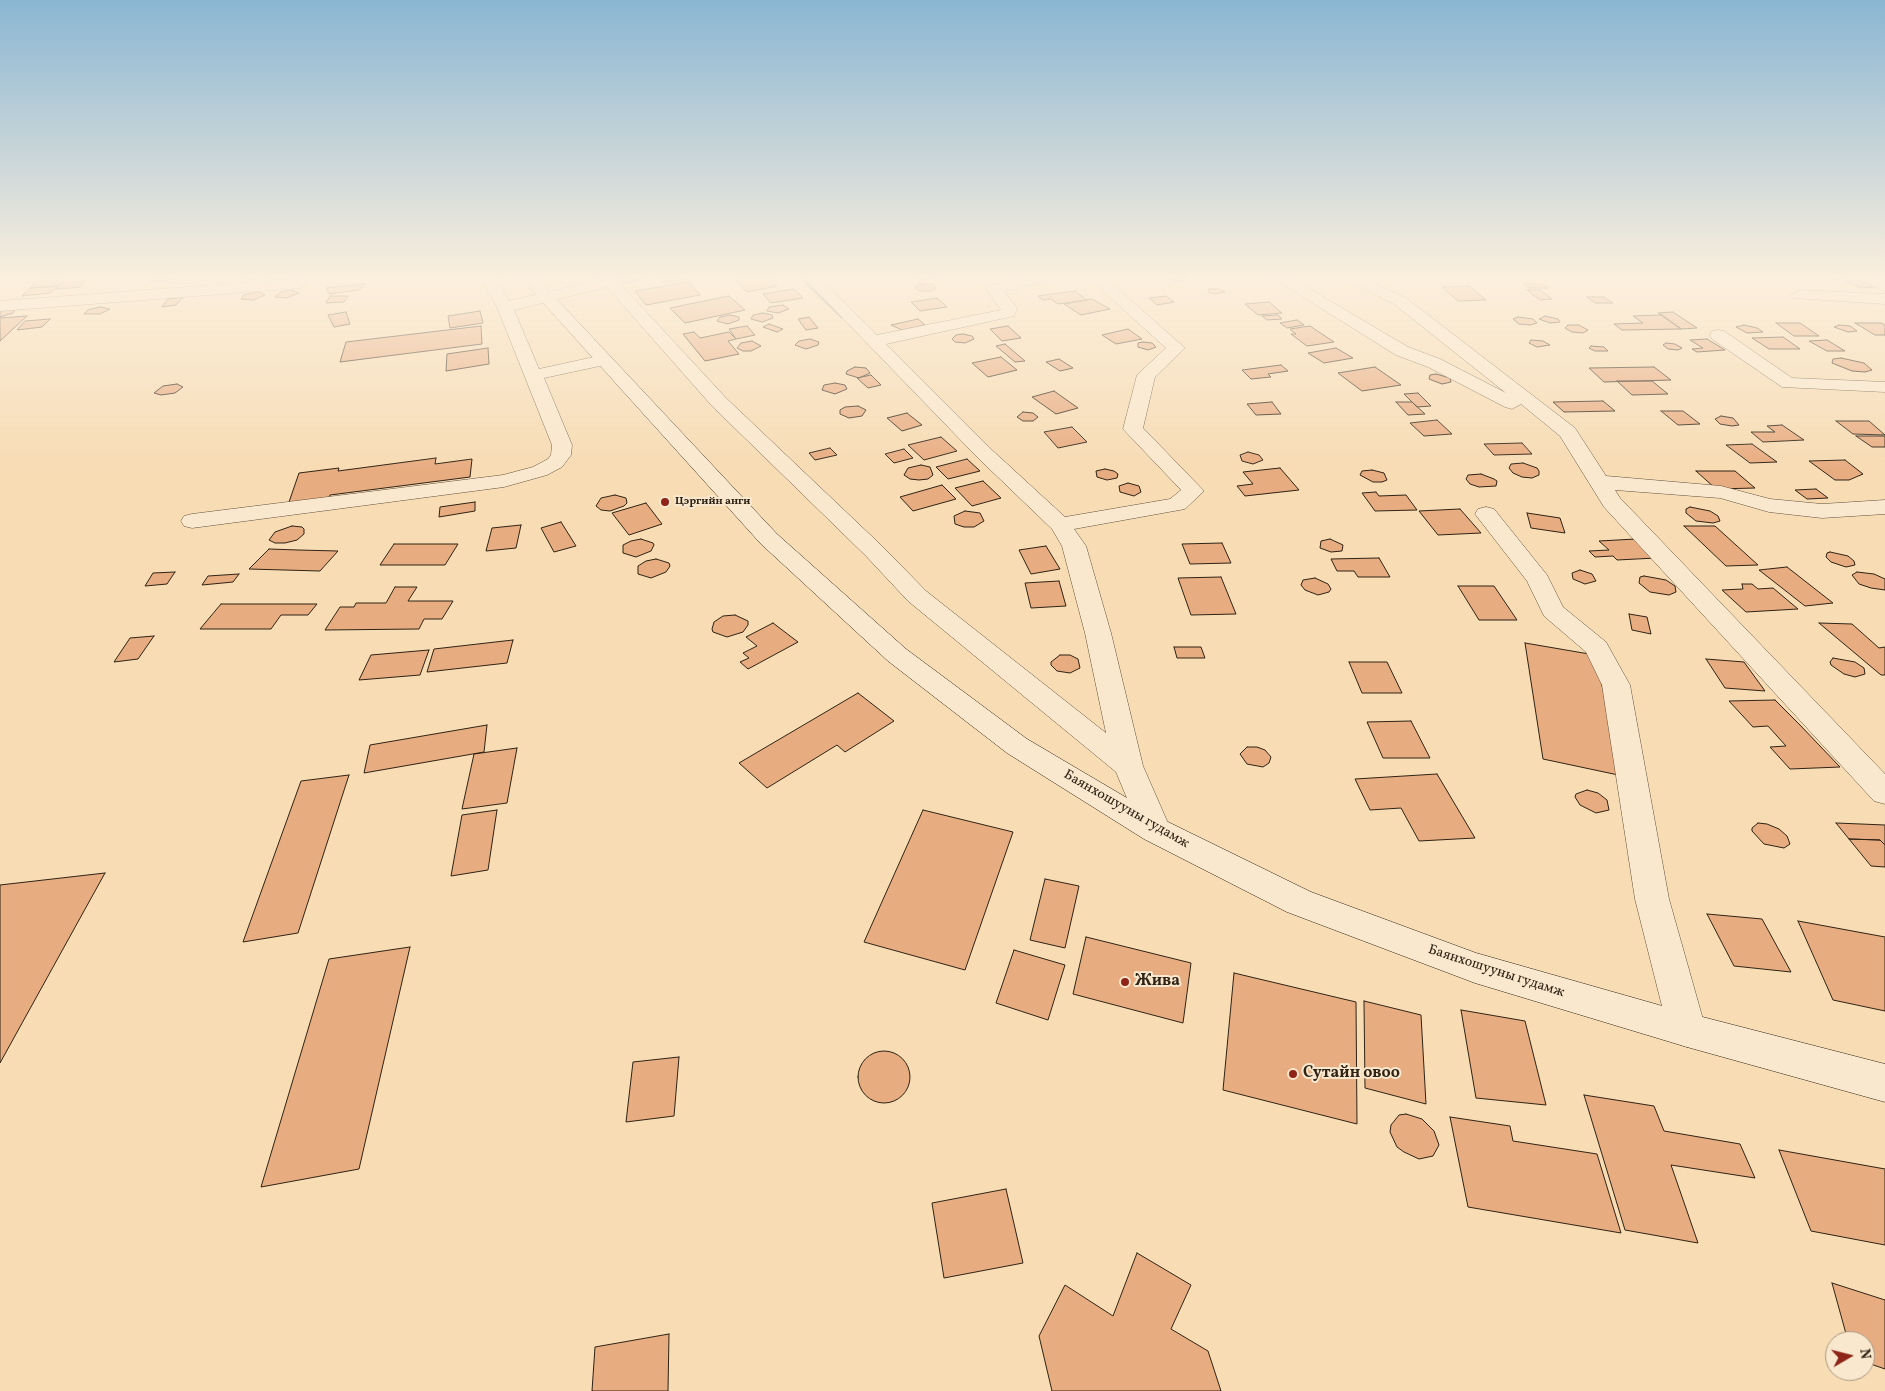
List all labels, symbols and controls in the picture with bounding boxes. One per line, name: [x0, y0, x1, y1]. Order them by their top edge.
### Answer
place label: Цэргийн анги: [675, 495, 750, 509]
marker: Цэргийн анги: [659, 496, 671, 508]
street label: Баянхошууны гудамж: [1060, 767, 1192, 853]
street label: Баянхошууны гудамж: [1426, 942, 1566, 1002]
place label: Жива: [1135, 972, 1180, 992]
marker: Жива: [1119, 976, 1131, 988]
place label: Сутайн овоо: [1303, 1064, 1400, 1084]
marker: Сутайн овоо: [1287, 1068, 1299, 1080]
north arrow: [1825, 1331, 1875, 1381]
text: N: [1854, 1348, 1874, 1360]

